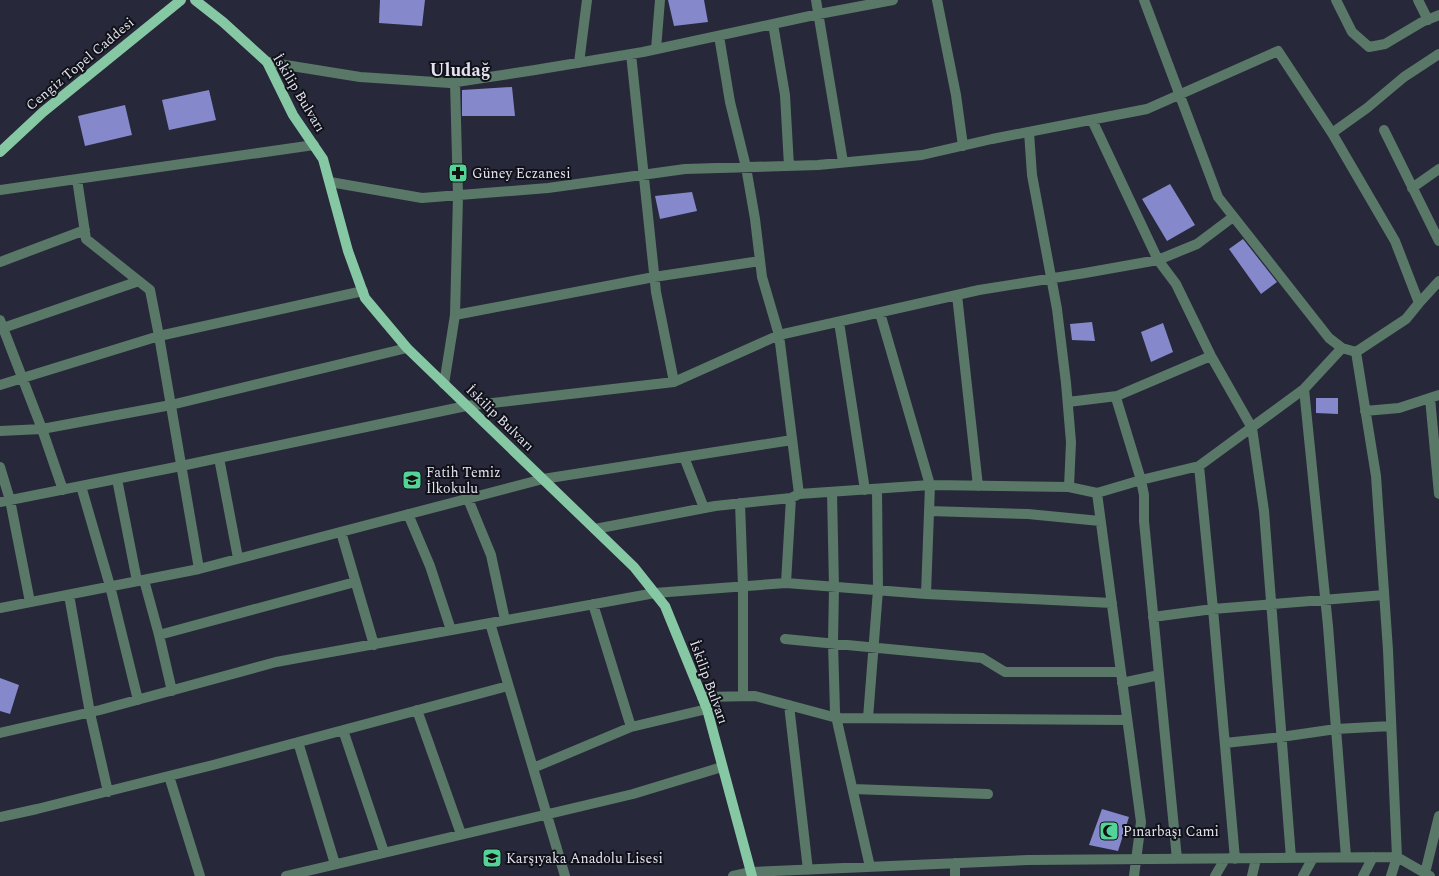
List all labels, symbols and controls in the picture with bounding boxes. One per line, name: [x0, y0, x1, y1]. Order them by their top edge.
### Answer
street label: Cengiz Topel Caddesi: [21, 12, 139, 116]
street label: İskilip Bulvarı: [267, 50, 331, 136]
district label: Uludağ: [430, 57, 490, 84]
pharmacy icon: Güney Eczanesi: [447, 162, 469, 184]
place label: Güney Eczanesi: [472, 163, 571, 184]
street label: İskilip Bulvarı: [461, 380, 539, 456]
place label: Fatih Temiz İlkokulu: [426, 462, 501, 499]
school or university icon: Fatih Temiz İlkokulu: [401, 469, 423, 491]
street label: İskilip Bulvarı: [684, 637, 734, 727]
mosque icon: Pınarbaşı Cami: [1098, 820, 1120, 842]
place label: Pınarbaşı Cami: [1123, 821, 1219, 842]
school or university icon: Karşıyaka Anadolu Lisesi: [481, 847, 503, 869]
place label: Karşıyaka Anadolu Lisesi: [506, 848, 663, 869]

